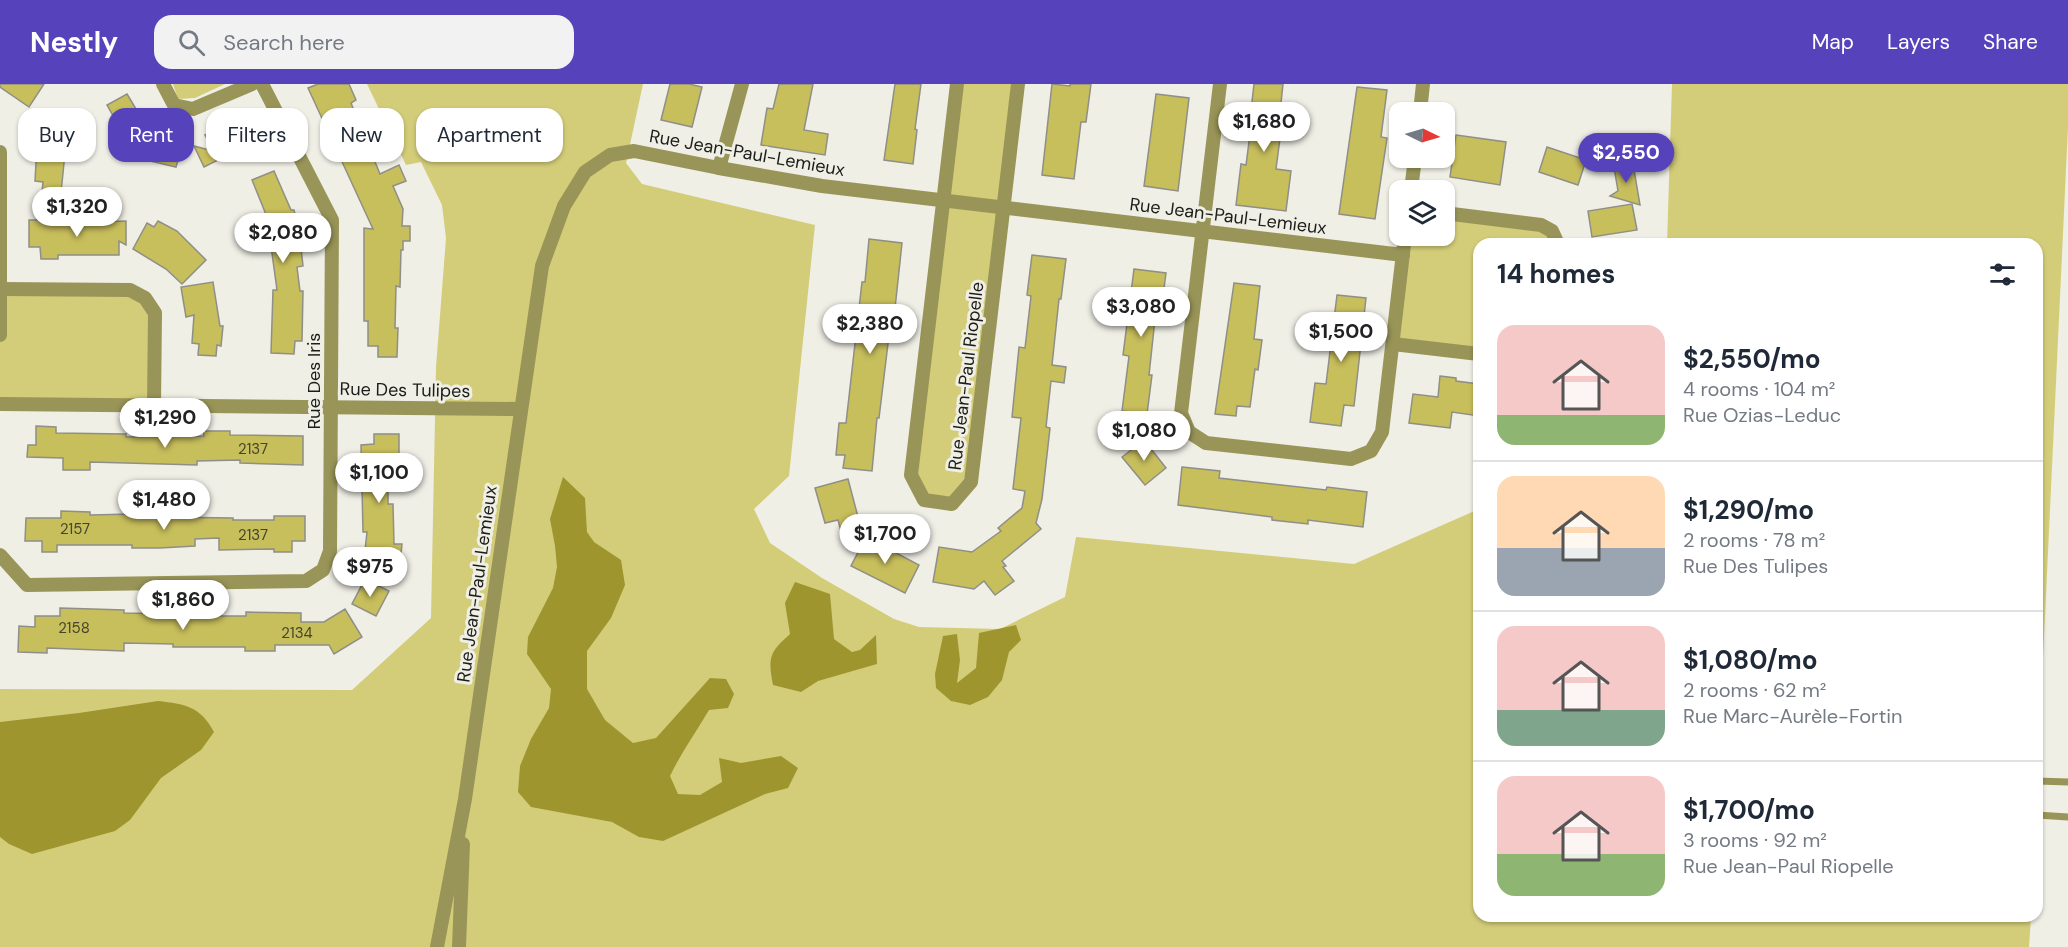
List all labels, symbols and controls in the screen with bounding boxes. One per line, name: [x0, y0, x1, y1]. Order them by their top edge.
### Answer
search box: [154, 15, 574, 69]
text: Nestly: [30, 24, 118, 61]
icon: search: [175, 26, 208, 59]
text: Search here: [223, 28, 345, 57]
text: Map: [1812, 28, 1854, 56]
text: Layers: [1887, 28, 1950, 56]
text: Share: [1983, 28, 2038, 56]
pin: $1,680: [1215, 102, 1313, 153]
north arrow: [1389, 102, 1455, 168]
map controls: [1389, 102, 1455, 246]
chip: Buy: [18, 108, 96, 162]
chip: Rent: [108, 108, 194, 162]
chip: Filters: [206, 108, 308, 162]
chip: New: [320, 108, 404, 162]
chip: Apartment: [416, 108, 563, 162]
text: $1,680: [1232, 108, 1296, 134]
street label: Rue Jean-Paul-Lemieux: [647, 124, 847, 182]
pin: $2,550: [1577, 133, 1675, 184]
text: $2,550: [1592, 139, 1660, 165]
button: layers: [1389, 180, 1455, 246]
pin: $1,320: [28, 187, 126, 238]
street label: Rue Jean-Paul-Lemieux: [1128, 192, 1328, 240]
text: $1,320: [46, 193, 108, 219]
pin: $2,080: [234, 213, 332, 264]
text: $2,080: [248, 219, 318, 245]
text: 14 homes: [1497, 257, 1615, 291]
icon: filters: [1986, 258, 2019, 291]
street label: Rue Jean-Paul Riopelle: [943, 280, 989, 472]
pin: $3,080: [1092, 287, 1190, 338]
text: $3,080: [1106, 293, 1176, 319]
pin: $2,380: [821, 304, 919, 355]
text: $2,380: [836, 310, 904, 336]
pin: $1,500: [1292, 312, 1390, 363]
text: $1,500: [1309, 318, 1373, 344]
street label: Rue Des Iris: [302, 333, 326, 429]
text: $2,550/mo: [1683, 342, 1821, 376]
icon: home: [1545, 349, 1617, 421]
text: 4 rooms · 104 m²: [1683, 376, 1835, 402]
street label: Rue Des Tulipes: [339, 377, 471, 403]
pin: $1,290: [116, 398, 214, 449]
text: Rue Ozias-Leduc: [1683, 402, 1841, 428]
text: $1,290: [134, 404, 196, 430]
pin: $1,080: [1095, 411, 1193, 462]
text: $1,080: [1111, 417, 1177, 443]
house number: 2137: [238, 439, 268, 459]
pin: $1,100: [330, 453, 428, 504]
text: $1,100: [349, 459, 409, 485]
pin: $1,480: [115, 480, 213, 531]
street label: Rue Jean-Paul-Lemieux: [451, 484, 503, 684]
text: $1,480: [132, 486, 196, 512]
text: $1,290/mo: [1683, 493, 1814, 527]
icon: home: [1545, 500, 1617, 572]
pin: $1,700: [836, 514, 934, 565]
house number: 2157: [60, 519, 90, 539]
text: $1,700: [853, 520, 917, 546]
house number: 2137: [238, 525, 268, 545]
text: 2 rooms · 78 m²: [1683, 527, 1825, 553]
pin: $975: [334, 547, 406, 598]
text: $975: [346, 553, 394, 579]
text: Rue Des Tulipes: [1683, 553, 1828, 579]
pin: $1,860: [134, 580, 232, 631]
text: $1,860: [151, 586, 215, 612]
house number: 2158: [58, 618, 90, 638]
house number: 2134: [281, 623, 313, 643]
text: $1,080/mo: [1683, 643, 1818, 677]
icon: home: [1545, 650, 1617, 722]
text: 2 rooms · 62 m²: [1683, 677, 1826, 703]
text: Rue Marc-Aurèle-Fortin: [1683, 703, 1903, 729]
text: $1,700/mo: [1683, 793, 1815, 827]
icon: home: [1545, 800, 1617, 872]
text: 3 rooms · 92 m²: [1683, 827, 1827, 853]
text: Rue Jean-Paul Riopelle: [1683, 853, 1894, 879]

